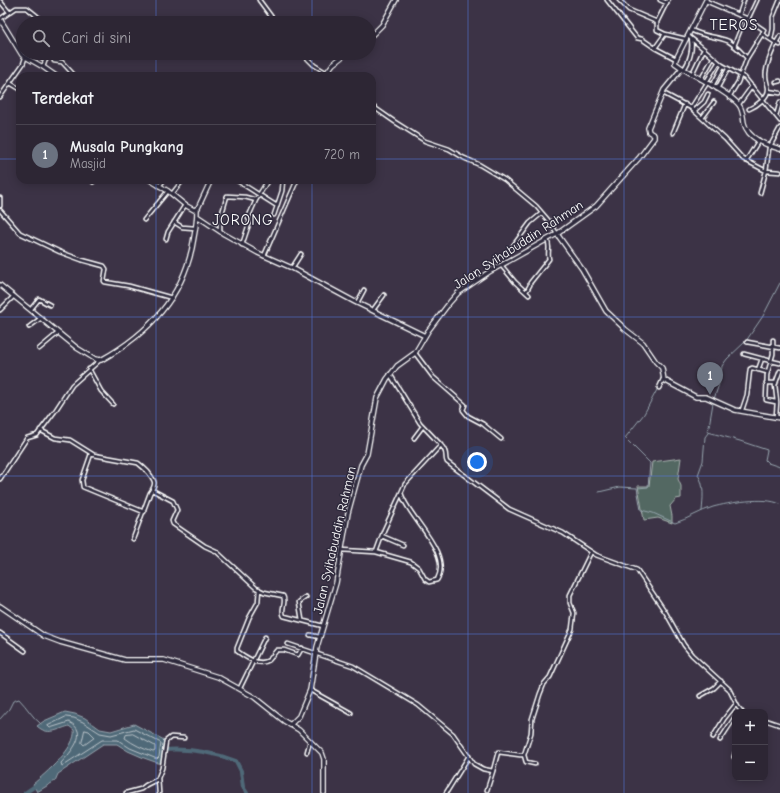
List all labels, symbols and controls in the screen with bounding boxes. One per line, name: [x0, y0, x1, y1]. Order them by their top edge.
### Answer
search box: [16, 16, 376, 60]
district label: TEROS: [710, 16, 758, 34]
icon: search: [30, 27, 52, 49]
text: Cari di sini: [62, 29, 131, 47]
text: Terdekat: [32, 89, 94, 108]
text: Musala Pungkang: [70, 138, 184, 156]
text: 1: [42, 147, 48, 162]
text: 720 m: [324, 147, 360, 162]
text: Masjid: [70, 156, 106, 171]
street label: Jalan Syihabuddin Rahman: [451, 197, 586, 292]
district label: JORONG: [212, 211, 274, 229]
pin: 1: [697, 362, 723, 395]
your location: [467, 452, 487, 472]
street label: Jalan Syihabuddin Rahman: [310, 465, 359, 615]
map controls: [732, 709, 768, 781]
button: +: [732, 709, 768, 745]
button: −: [732, 745, 768, 781]

